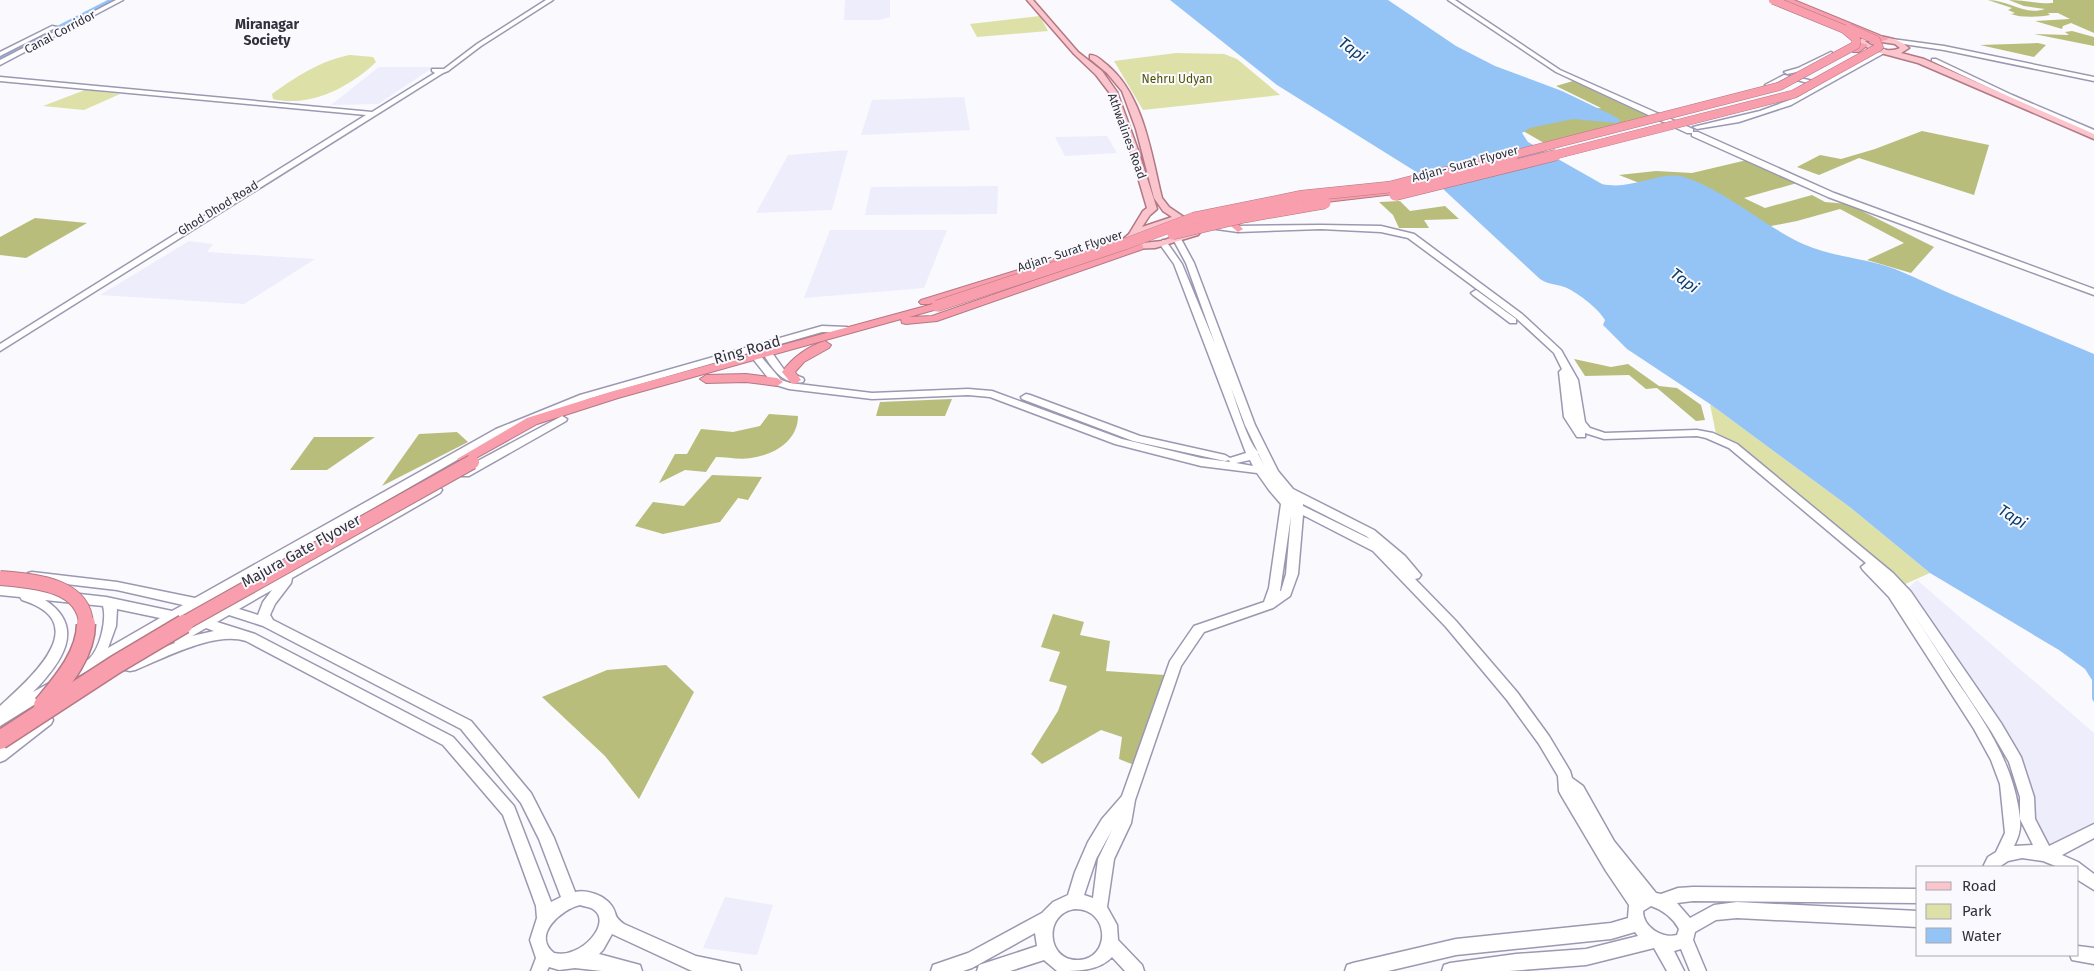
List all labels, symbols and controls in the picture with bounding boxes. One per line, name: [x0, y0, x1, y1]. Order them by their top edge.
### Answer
street label: Canal Corridor: [22, 7, 98, 57]
district label: Miranagar Society: [235, 16, 299, 49]
water label: Tapi: [1335, 33, 1371, 66]
park label: Nehru Udyan: [1142, 72, 1212, 86]
street label: Athwalines Road: [1105, 91, 1149, 181]
street label: Adjan- Surat Flyover: [1410, 143, 1520, 185]
street label: Ghod Dhod Road: [175, 178, 261, 238]
street label: Adjan- Surat Flyover: [1016, 227, 1125, 275]
water label: Tapi: [1667, 264, 1703, 297]
street label: Ring Road: [712, 332, 782, 368]
water label: Tapi: [1995, 500, 2031, 533]
street label: Majura Gate Flyover: [238, 511, 364, 591]
legend: [1916, 866, 2079, 956]
text: Road: [1962, 877, 1997, 895]
text: Park: [1962, 902, 1992, 920]
text: Water: [1962, 927, 2001, 945]

